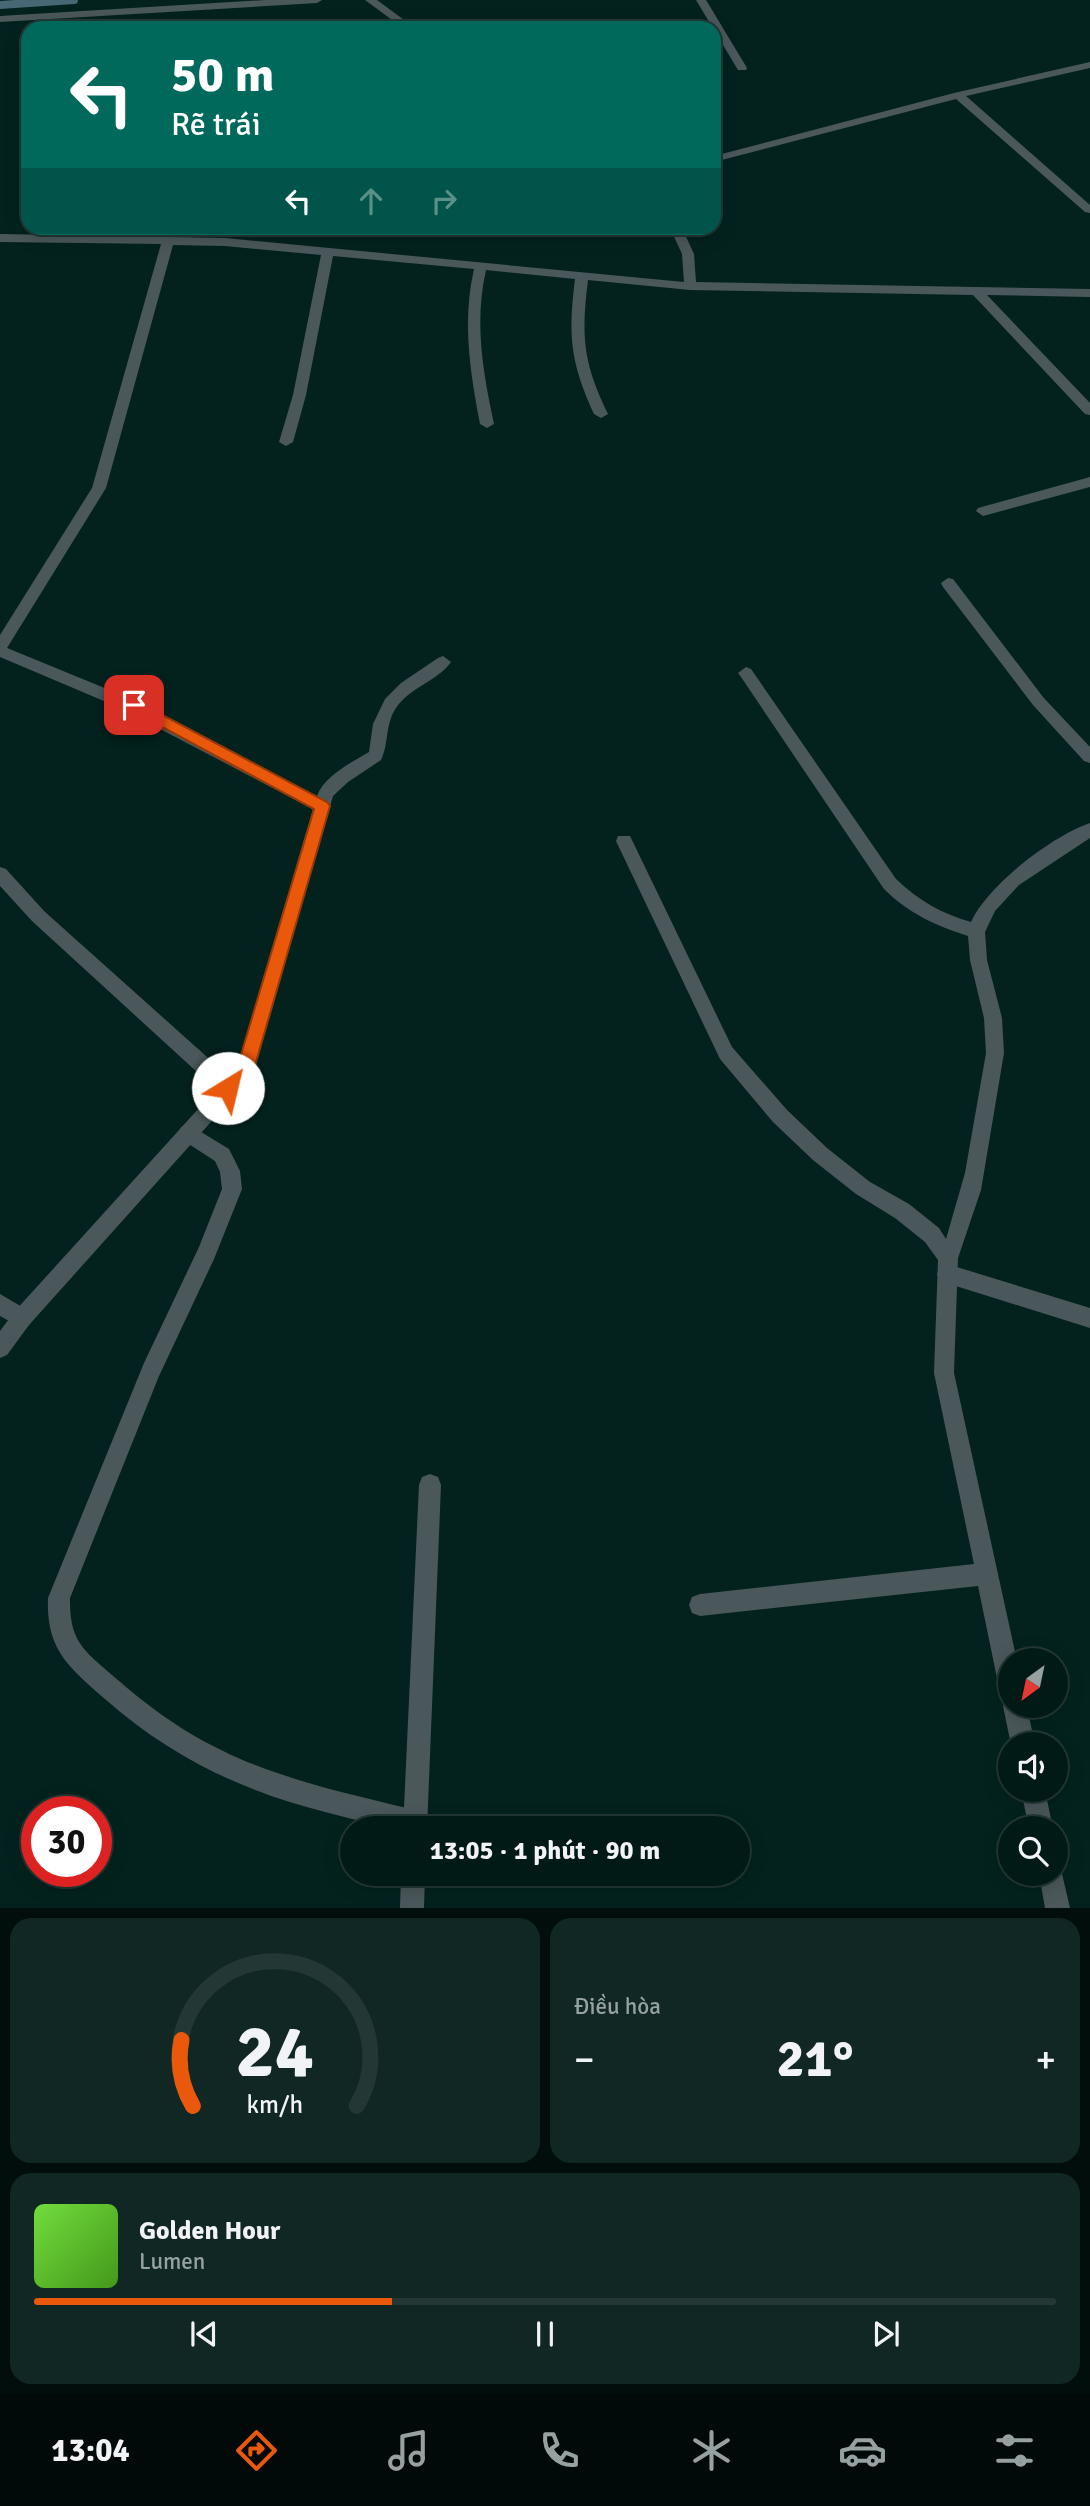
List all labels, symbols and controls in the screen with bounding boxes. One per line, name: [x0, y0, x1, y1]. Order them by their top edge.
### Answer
text: 50 m: [171, 45, 274, 105]
icon: left: [56, 49, 147, 140]
text: Rẽ trái: [171, 105, 261, 144]
icon: left: [279, 182, 317, 220]
icon: ahead: [352, 182, 390, 220]
icon: right: [425, 182, 463, 220]
pin: [104, 675, 164, 735]
icon: arrive: [115, 686, 153, 724]
position arrow: [191, 1051, 265, 1125]
north arrow: [998, 1648, 1068, 1718]
map controls: [998, 1648, 1068, 1886]
button: sound: [998, 1732, 1068, 1802]
speed limit sign: 30: [21, 1796, 112, 1887]
button: search: [998, 1816, 1068, 1886]
text: 13:05 · 1 phút · 90 m: [430, 1835, 660, 1867]
text: Điều hòa: [574, 1992, 661, 2021]
text: 24: [236, 2009, 314, 2098]
text: 21°: [777, 2027, 853, 2091]
text: −: [574, 2036, 595, 2083]
text: +: [1035, 2036, 1056, 2083]
text: km/h: [247, 2089, 303, 2120]
text: Golden Hour: [139, 2215, 280, 2247]
text: Lumen: [139, 2247, 205, 2276]
icon: previous: [185, 2315, 223, 2353]
icon: pause: [526, 2315, 564, 2353]
icon: next: [867, 2315, 905, 2353]
icon: directions: [232, 2426, 281, 2475]
icon: music: [384, 2426, 433, 2475]
icon: phone: [535, 2426, 584, 2475]
icon: climate: [687, 2426, 736, 2475]
icon: car: [838, 2426, 887, 2475]
icon: filters: [990, 2426, 1039, 2475]
text: 13:04: [51, 2431, 130, 2470]

